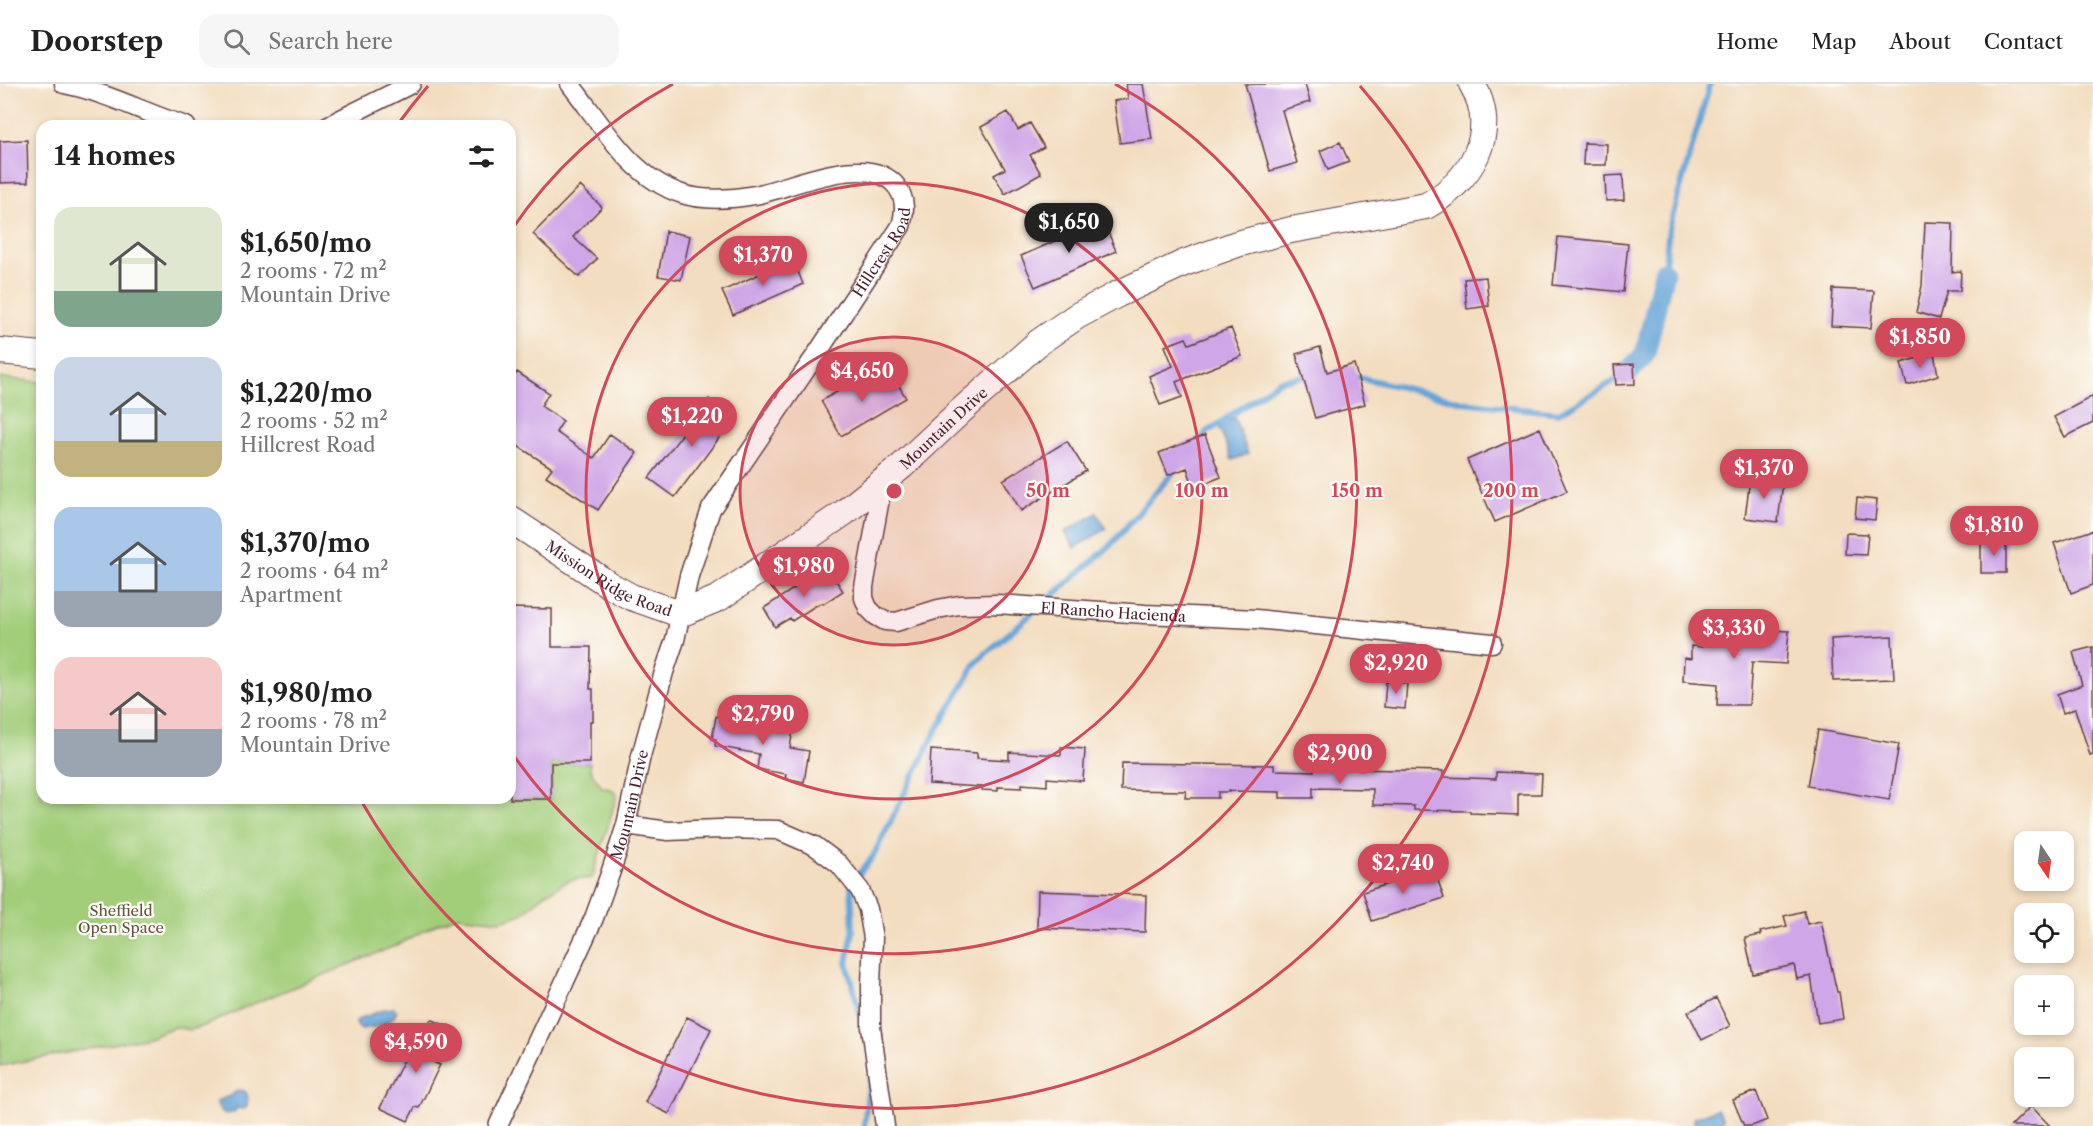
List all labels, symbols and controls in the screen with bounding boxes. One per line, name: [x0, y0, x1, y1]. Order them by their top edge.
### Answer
search box: [199, 14, 619, 68]
text: Doorstep: [30, 24, 163, 58]
icon: search: [220, 25, 253, 58]
text: Search here: [268, 28, 393, 55]
text: Home: [1717, 29, 1778, 54]
text: Map: [1811, 29, 1856, 54]
text: About: [1889, 29, 1951, 54]
text: Contact: [1984, 29, 2063, 54]
text: 14 homes: [54, 140, 176, 172]
icon: filters: [465, 140, 498, 173]
pin: $1,650: [1020, 203, 1118, 254]
street label: Hillcrest Road: [848, 207, 914, 300]
text: $1,650: [1038, 210, 1100, 234]
text: $1,650/mo: [240, 227, 372, 259]
icon: home: [102, 231, 174, 303]
pin: $1,370: [714, 236, 812, 287]
text: $1,370: [733, 243, 793, 267]
text: 2 rooms · 72 m²: [240, 259, 387, 283]
text: Mountain Drive: [240, 283, 390, 307]
pin: $1,850: [1871, 318, 1969, 369]
text: $1,850: [1889, 325, 1951, 349]
pin: $4,650: [813, 352, 911, 403]
text: $4,650: [830, 359, 894, 383]
text: $1,220/mo: [240, 377, 372, 409]
icon: home: [102, 381, 174, 453]
street label: Mountain Drive: [895, 383, 991, 473]
pin: $1,220: [643, 397, 741, 448]
text: $1,220: [661, 404, 723, 428]
text: 2 rooms · 52 m²: [240, 409, 388, 433]
text: Hillcrest Road: [240, 433, 375, 457]
pin: $1,370: [1715, 449, 1813, 500]
text: $1,370: [1734, 456, 1794, 480]
text: 50 m: [1026, 480, 1070, 502]
text: 100 m: [1175, 480, 1229, 502]
text: 150 m: [1331, 480, 1383, 502]
text: 200 m: [1483, 480, 1539, 502]
centre of rings: [884, 481, 904, 501]
pin: $1,810: [1945, 506, 2043, 557]
text: $1,810: [1964, 513, 2024, 537]
text: $1,370/mo: [240, 527, 370, 559]
icon: home: [102, 531, 174, 603]
street label: Mission Ridge Road: [542, 536, 675, 620]
pin: $1,980: [755, 547, 853, 598]
text: $1,980: [773, 554, 835, 578]
text: 2 rooms · 64 m²: [240, 559, 389, 583]
text: Apartment: [240, 583, 343, 607]
street label: El Rancho Hacienda: [1040, 597, 1186, 625]
pin: $3,330: [1685, 609, 1783, 660]
text: $3,330: [1702, 616, 1766, 640]
pin: $2,920: [1347, 644, 1445, 695]
text: $2,920: [1364, 651, 1428, 675]
text: $1,980/mo: [240, 677, 373, 709]
icon: home: [102, 681, 174, 753]
pin: $2,790: [714, 695, 812, 746]
text: $2,790: [731, 702, 795, 726]
text: 2 rooms · 78 m²: [240, 709, 387, 733]
text: Mountain Drive: [240, 733, 390, 757]
pin: $2,900: [1291, 734, 1389, 785]
text: $2,900: [1307, 741, 1373, 765]
street label: Mountain Drive: [606, 747, 652, 862]
north arrow: [2014, 831, 2074, 891]
map controls: [2014, 831, 2074, 1107]
pin: $2,740: [1354, 844, 1452, 895]
text: $2,740: [1372, 851, 1434, 875]
park label: Sheffield Open Space: [78, 901, 164, 937]
button: locate: [2014, 903, 2074, 963]
button: +: [2014, 975, 2074, 1035]
pin: $4,590: [367, 1023, 465, 1074]
text: $4,590: [384, 1030, 448, 1054]
button: −: [2014, 1047, 2074, 1107]

